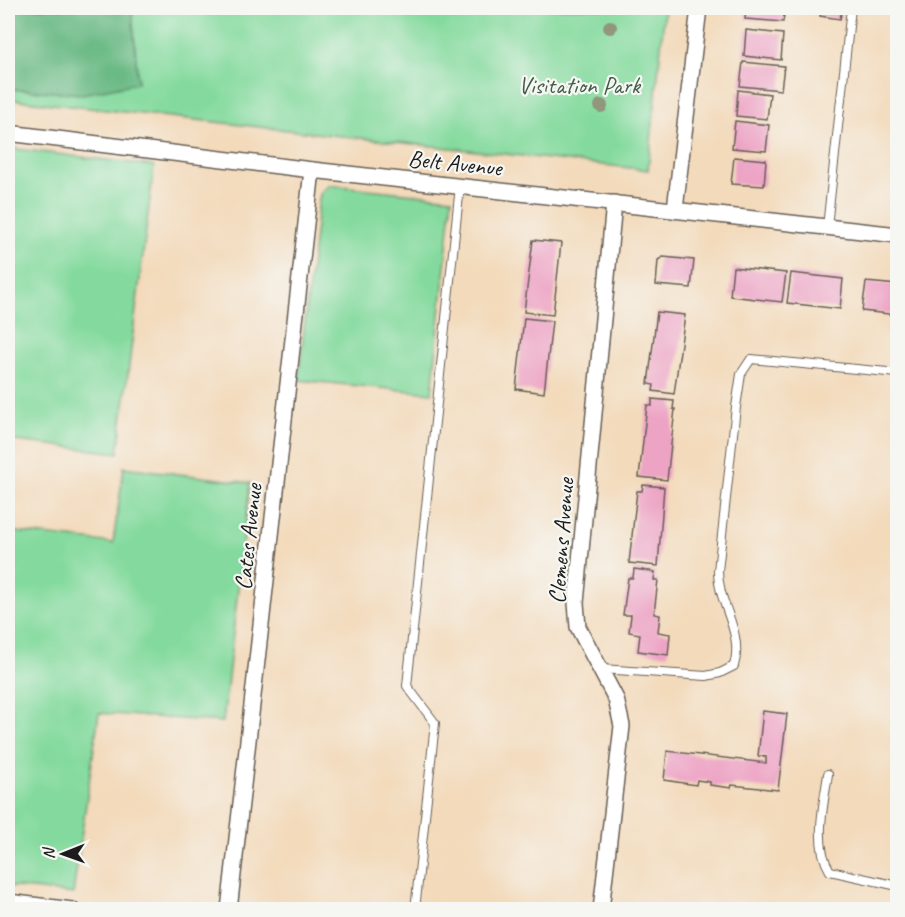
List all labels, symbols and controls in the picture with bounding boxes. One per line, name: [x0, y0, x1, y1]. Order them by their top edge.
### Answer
park label: Visitation Park: [518, 70, 642, 100]
street label: Belt Avenue: [407, 143, 505, 183]
street label: Clemens Avenue: [542, 475, 581, 605]
street label: Cates Avenue: [228, 480, 269, 592]
north arrow: [33, 824, 93, 884]
text: N: [39, 846, 59, 859]

